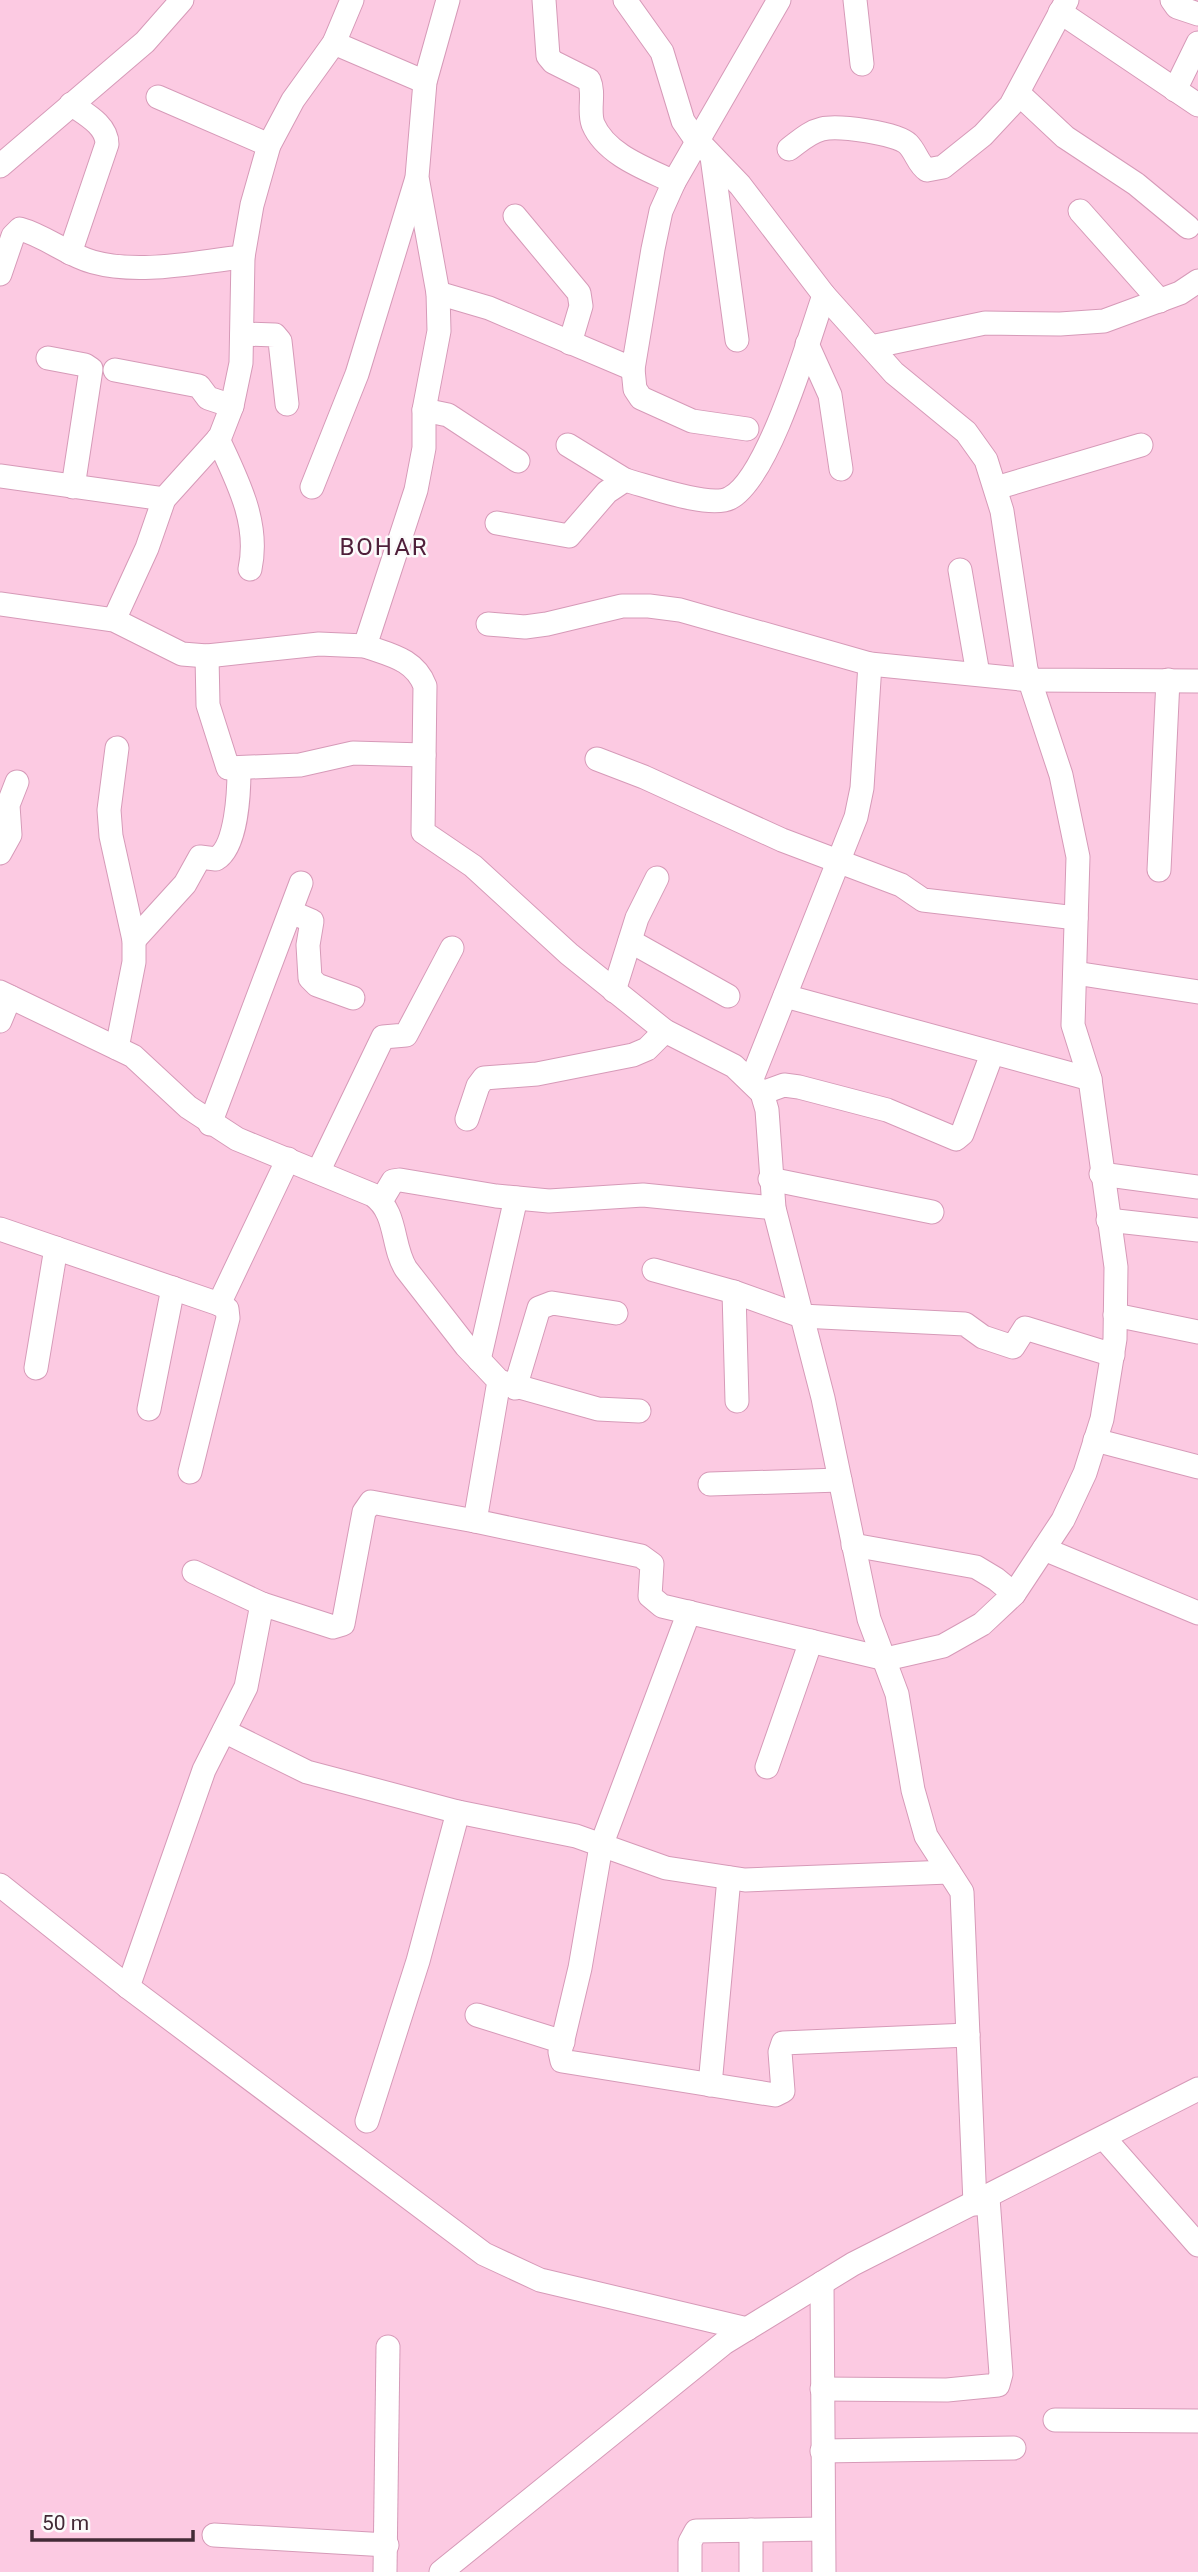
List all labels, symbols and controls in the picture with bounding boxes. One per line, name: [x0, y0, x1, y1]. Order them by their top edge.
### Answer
district label: BOHAR: [339, 533, 429, 561]
scale bar: [32, 2498, 192, 2542]
text: 50 m: [42, 2511, 89, 2535]

